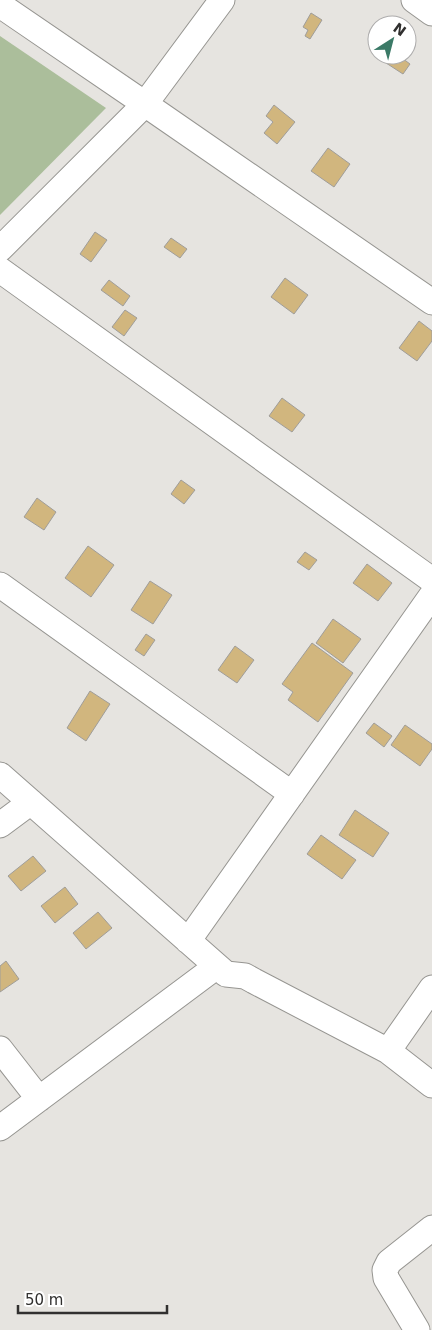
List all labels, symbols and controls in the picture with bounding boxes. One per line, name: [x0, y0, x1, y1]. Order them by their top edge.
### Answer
north arrow: [367, 15, 417, 65]
text: N: [390, 20, 409, 39]
scale bar: [18, 1282, 166, 1314]
text: 50 m: [25, 1291, 63, 1309]

